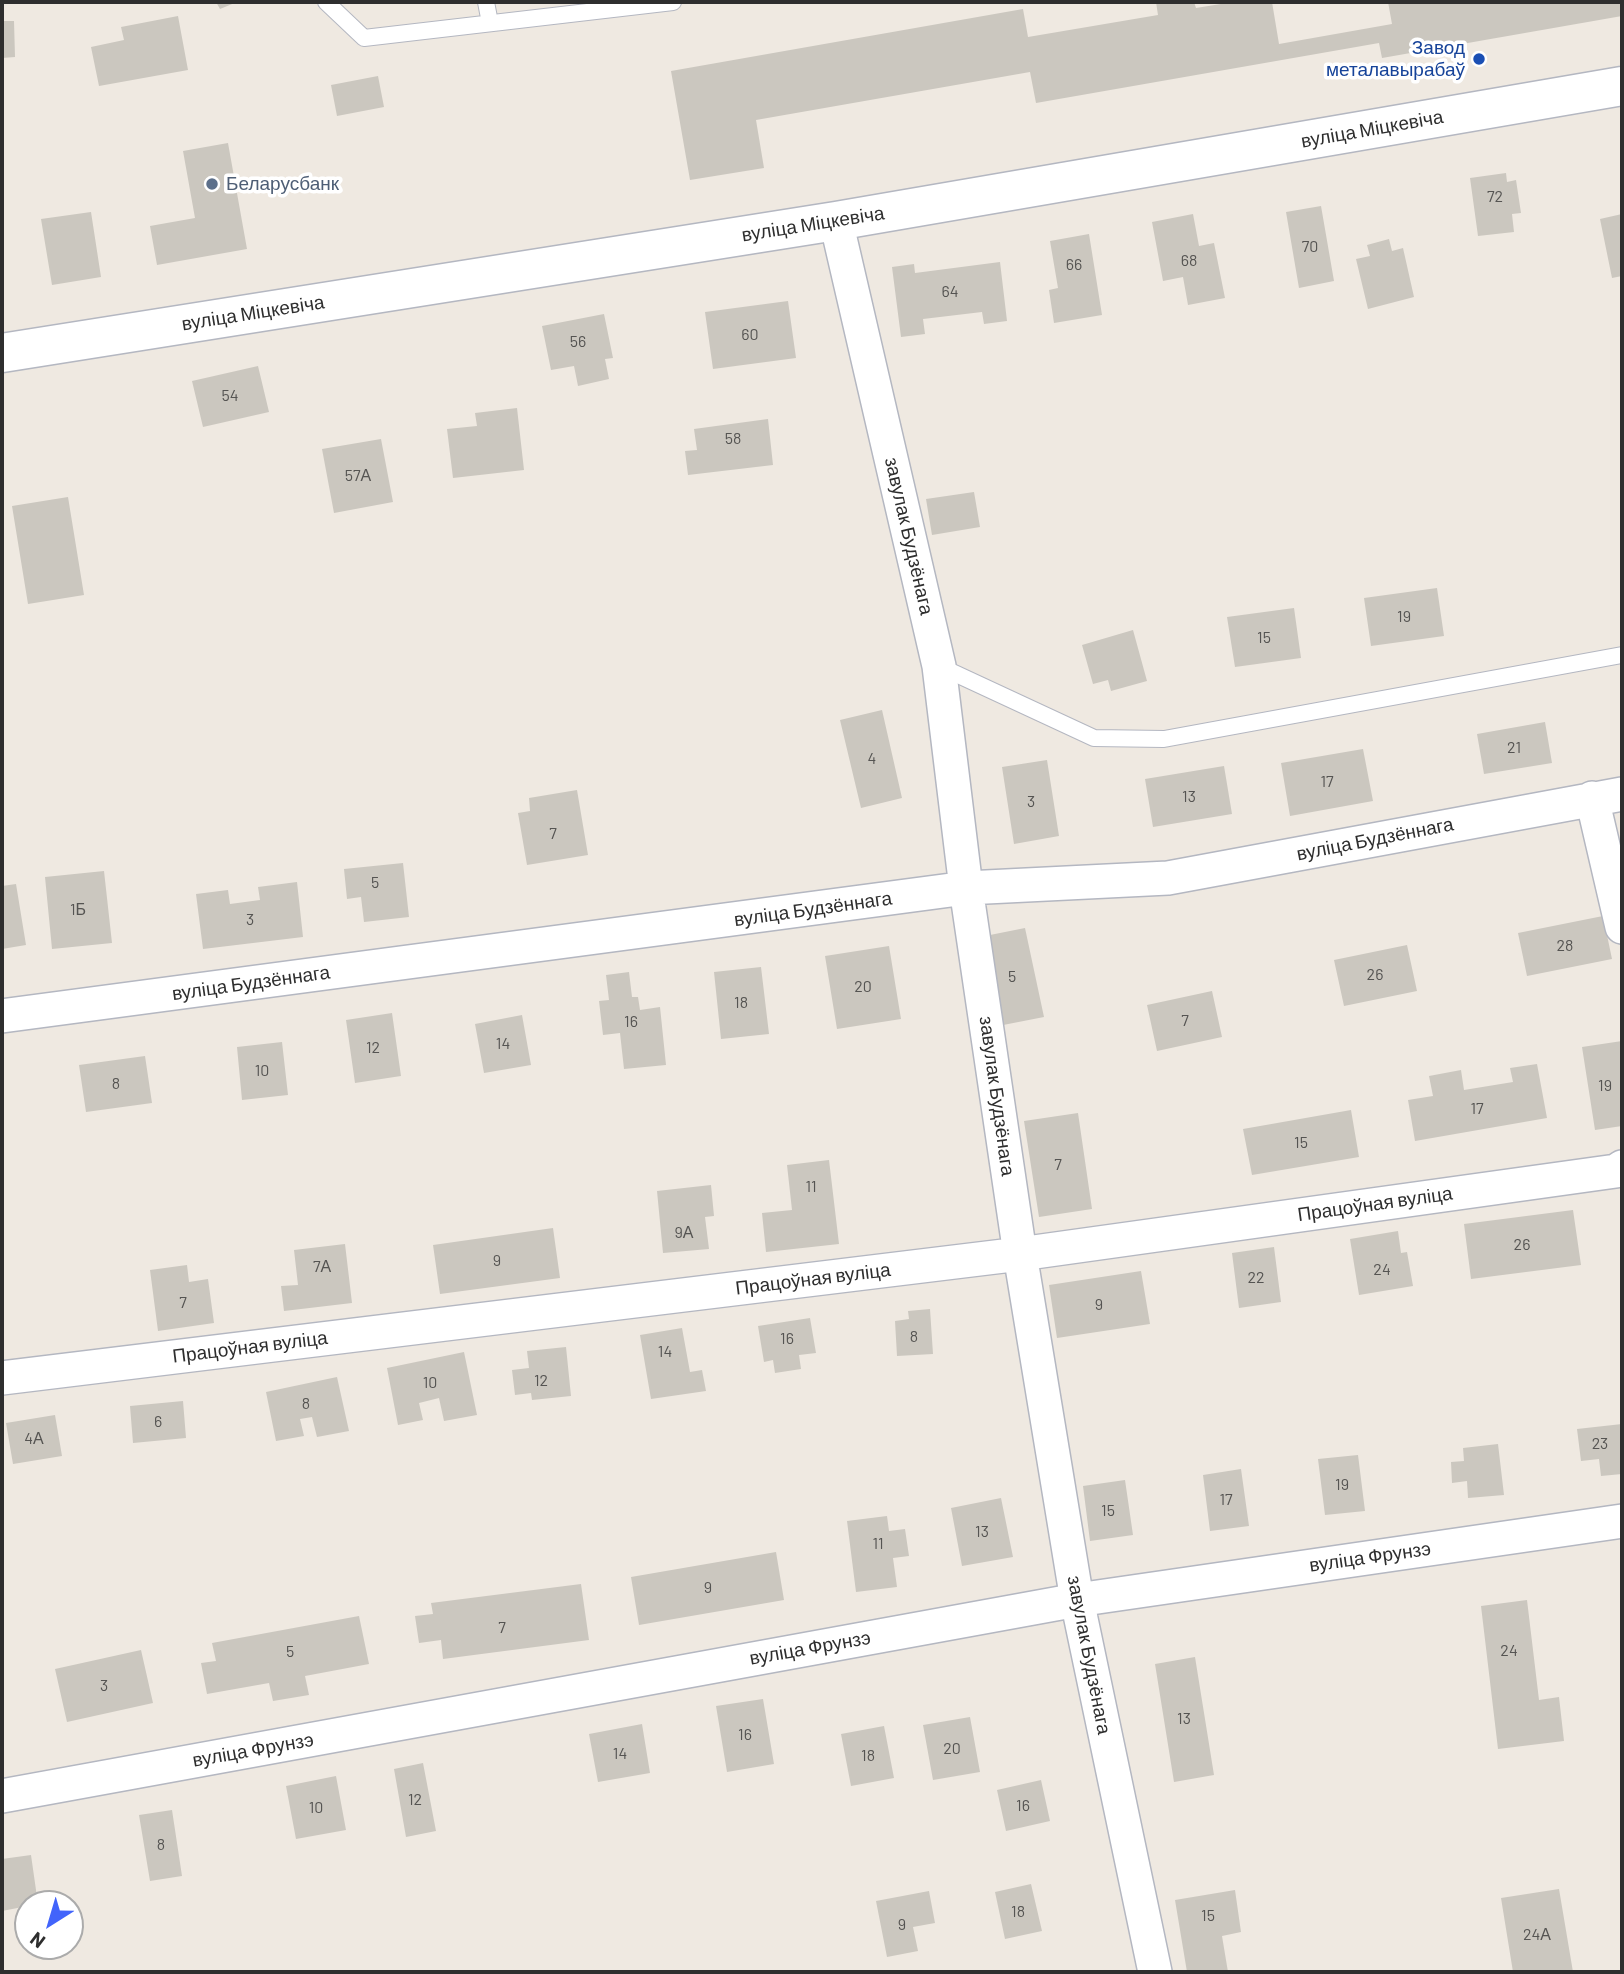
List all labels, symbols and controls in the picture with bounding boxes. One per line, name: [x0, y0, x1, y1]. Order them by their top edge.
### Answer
place label: Завод металавырабаў: [1326, 37, 1465, 81]
marker: Завод металавырабаў: [1471, 51, 1487, 67]
street label: вуліца Міцкевіча: [1299, 105, 1445, 153]
place label: Беларусбанк: [226, 173, 339, 195]
marker: Беларусбанк: [204, 176, 220, 192]
house number: 72: [1487, 187, 1503, 207]
street label: вуліца Міцкевіча: [740, 201, 886, 247]
house number: 70: [1302, 237, 1318, 257]
house number: 68: [1181, 251, 1197, 271]
house number: 66: [1066, 255, 1082, 275]
house number: 64: [941, 282, 959, 302]
street label: вуліца Міцкевіча: [180, 290, 326, 336]
house number: 60: [741, 325, 759, 345]
house number: 56: [570, 332, 586, 352]
house number: 54: [221, 386, 239, 406]
house number: 58: [725, 429, 741, 449]
street label: завулак Будзёнага: [880, 455, 938, 617]
house number: 57А: [345, 466, 371, 486]
house number: 19: [1397, 607, 1411, 627]
house number: 15: [1257, 628, 1271, 648]
house number: 21: [1507, 738, 1521, 758]
house number: 4: [868, 749, 876, 769]
house number: 17: [1320, 772, 1334, 792]
house number: 13: [1182, 787, 1196, 807]
house number: 3: [1027, 792, 1035, 812]
street label: вуліца Будзённага: [1295, 813, 1455, 865]
house number: 7: [549, 824, 557, 844]
house number: 5: [371, 873, 379, 893]
street label: вуліца Будзённага: [733, 887, 893, 931]
house number: 1Б: [70, 900, 86, 920]
house number: 3: [246, 910, 254, 930]
house number: 28: [1557, 936, 1573, 956]
street label: вуліца Будзённага: [171, 961, 331, 1005]
house number: 26: [1367, 965, 1383, 985]
house number: 5: [1008, 967, 1016, 987]
house number: 20: [854, 977, 872, 997]
house number: 18: [734, 993, 748, 1013]
house number: 7: [1181, 1011, 1189, 1031]
house number: 16: [624, 1012, 638, 1032]
street label: завулак Будзёнага: [974, 1015, 1020, 1177]
house number: 14: [496, 1034, 510, 1054]
house number: 12: [366, 1038, 380, 1058]
house number: 10: [255, 1061, 269, 1081]
house number: 8: [112, 1074, 120, 1094]
house number: 19: [1598, 1076, 1612, 1096]
house number: 17: [1470, 1099, 1484, 1119]
house number: 15: [1294, 1133, 1308, 1153]
house number: 7: [1054, 1155, 1062, 1175]
house number: 11: [805, 1177, 817, 1197]
street label: Працоўная вуліца: [1296, 1182, 1454, 1226]
house number: 9А: [674, 1223, 694, 1243]
house number: 26: [1514, 1235, 1530, 1255]
house number: 9: [493, 1251, 501, 1271]
house number: 7А: [313, 1257, 331, 1277]
street label: Працоўная вуліца: [734, 1258, 892, 1300]
house number: 24: [1373, 1260, 1391, 1280]
house number: 22: [1247, 1268, 1265, 1288]
house number: 7: [179, 1293, 187, 1313]
house number: 9: [1095, 1295, 1103, 1315]
street label: Працоўная вуліца: [171, 1326, 329, 1368]
house number: 8: [910, 1327, 918, 1347]
house number: 16: [780, 1329, 794, 1349]
house number: 14: [658, 1342, 672, 1362]
house number: 12: [534, 1371, 548, 1391]
house number: 10: [423, 1373, 437, 1393]
house number: 8: [302, 1394, 310, 1414]
house number: 6: [154, 1412, 162, 1432]
house number: 4А: [24, 1429, 44, 1449]
house number: 23: [1592, 1434, 1608, 1454]
house number: 19: [1335, 1475, 1349, 1495]
house number: 17: [1219, 1490, 1233, 1510]
house number: 15: [1101, 1501, 1115, 1521]
house number: 13: [975, 1522, 989, 1542]
house number: 11: [872, 1534, 884, 1554]
street label: вуліца Фрунзэ: [1308, 1537, 1432, 1577]
street label: завулак Будзёнага: [1062, 1574, 1116, 1736]
house number: 9: [704, 1578, 712, 1598]
house number: 7: [498, 1618, 506, 1638]
street label: вуліца Фрунзэ: [748, 1626, 872, 1670]
house number: 24: [1500, 1641, 1518, 1661]
house number: 5: [286, 1642, 294, 1662]
house number: 3: [100, 1676, 108, 1696]
house number: 13: [1177, 1709, 1191, 1729]
house number: 16: [738, 1725, 752, 1745]
street label: вуліца Фрунзэ: [191, 1728, 315, 1772]
house number: 20: [943, 1739, 961, 1759]
house number: 14: [613, 1744, 627, 1764]
house number: 18: [861, 1746, 875, 1766]
house number: 12: [408, 1790, 422, 1810]
house number: 16: [1016, 1796, 1030, 1816]
house number: 10: [309, 1798, 323, 1818]
house number: 8: [157, 1835, 165, 1855]
north arrow: [14, 1890, 84, 1960]
house number: 18: [1011, 1902, 1025, 1922]
house number: 15: [1201, 1906, 1215, 1926]
house number: 9: [898, 1915, 906, 1935]
house number: 24А: [1523, 1925, 1551, 1945]
text: N: [25, 1928, 49, 1954]

